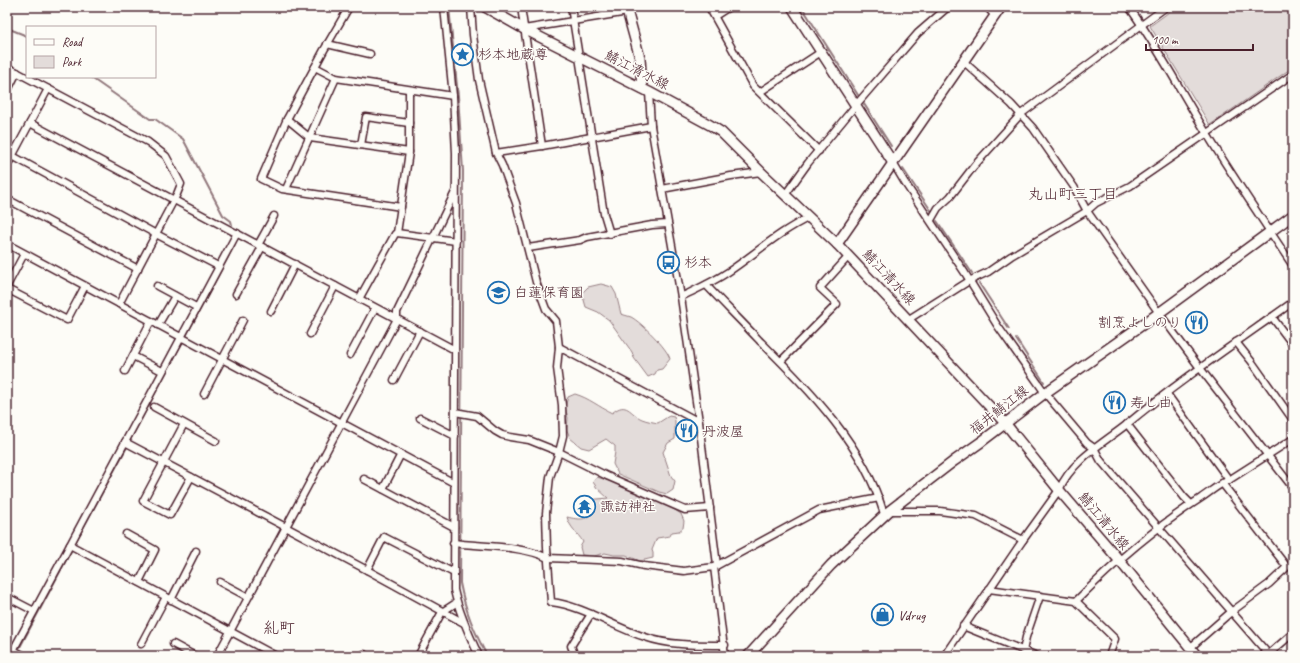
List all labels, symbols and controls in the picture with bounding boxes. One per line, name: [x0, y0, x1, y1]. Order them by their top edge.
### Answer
legend: [26, 26, 156, 78]
scale bar: [1146, 26, 1253, 52]
text: 100 m: [1152, 32, 1179, 48]
text: Road: [62, 34, 84, 50]
place icon: 杉本地蔵尊: [450, 41, 476, 67]
place label: 杉本地蔵尊: [478, 46, 548, 63]
street label: 鯖江清水線: [602, 47, 672, 93]
text: Park: [62, 54, 83, 70]
district label: 丸山町三丁目: [1028, 185, 1118, 204]
street label: 鯖江清水線: [859, 246, 919, 308]
bus stop icon: 杉本: [655, 249, 681, 275]
place label: 杉本: [684, 254, 712, 271]
school or university icon: 白蓮保育園: [485, 279, 511, 305]
place label: 白蓮保育園: [514, 284, 584, 301]
restaurant icon: 割烹よしのり: [1184, 309, 1210, 335]
place label: 割烹よしのり: [1098, 314, 1182, 331]
street label: 福井鯖江線: [966, 382, 1032, 438]
restaurant icon: 寿し由: [1101, 389, 1127, 415]
place label: 寿し由: [1130, 394, 1172, 411]
restaurant icon: 丹波屋: [673, 418, 699, 444]
place label: 丹波屋: [702, 423, 744, 440]
street label: 鯖江清水線: [1075, 489, 1133, 553]
temple icon: 諏訪神社: [572, 493, 598, 519]
place label: 諏訪神社: [600, 498, 656, 515]
shop icon: Vdrug: [870, 602, 896, 628]
place label: Vdrug: [898, 607, 926, 624]
district label: 糺町: [263, 618, 295, 638]

